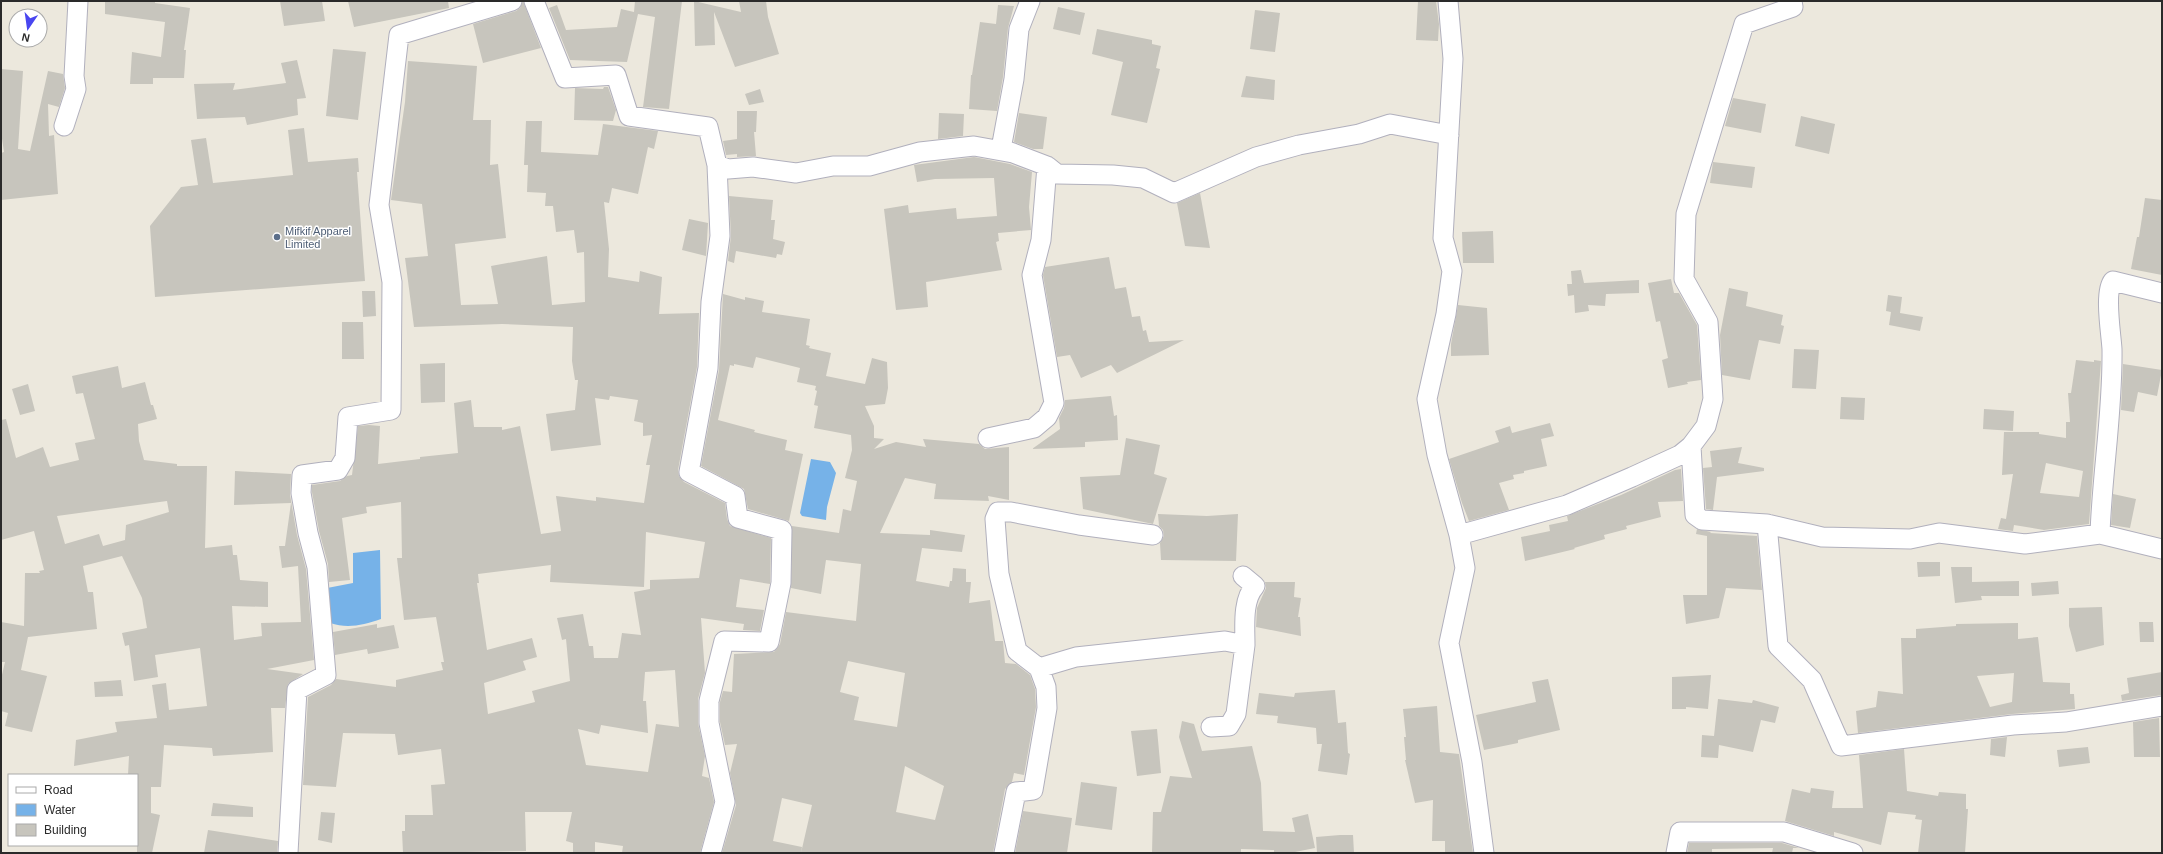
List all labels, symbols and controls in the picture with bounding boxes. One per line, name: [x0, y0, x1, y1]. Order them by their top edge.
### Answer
north arrow: [8, 8, 48, 48]
text: N: [20, 31, 31, 44]
place label: Mifkif Apparel Limited: [285, 225, 351, 250]
marker: Mifkif Apparel Limited: [272, 232, 282, 242]
legend: [8, 774, 138, 846]
text: Road: [44, 783, 73, 797]
text: Water: [44, 803, 76, 817]
text: Building: [44, 823, 87, 837]

